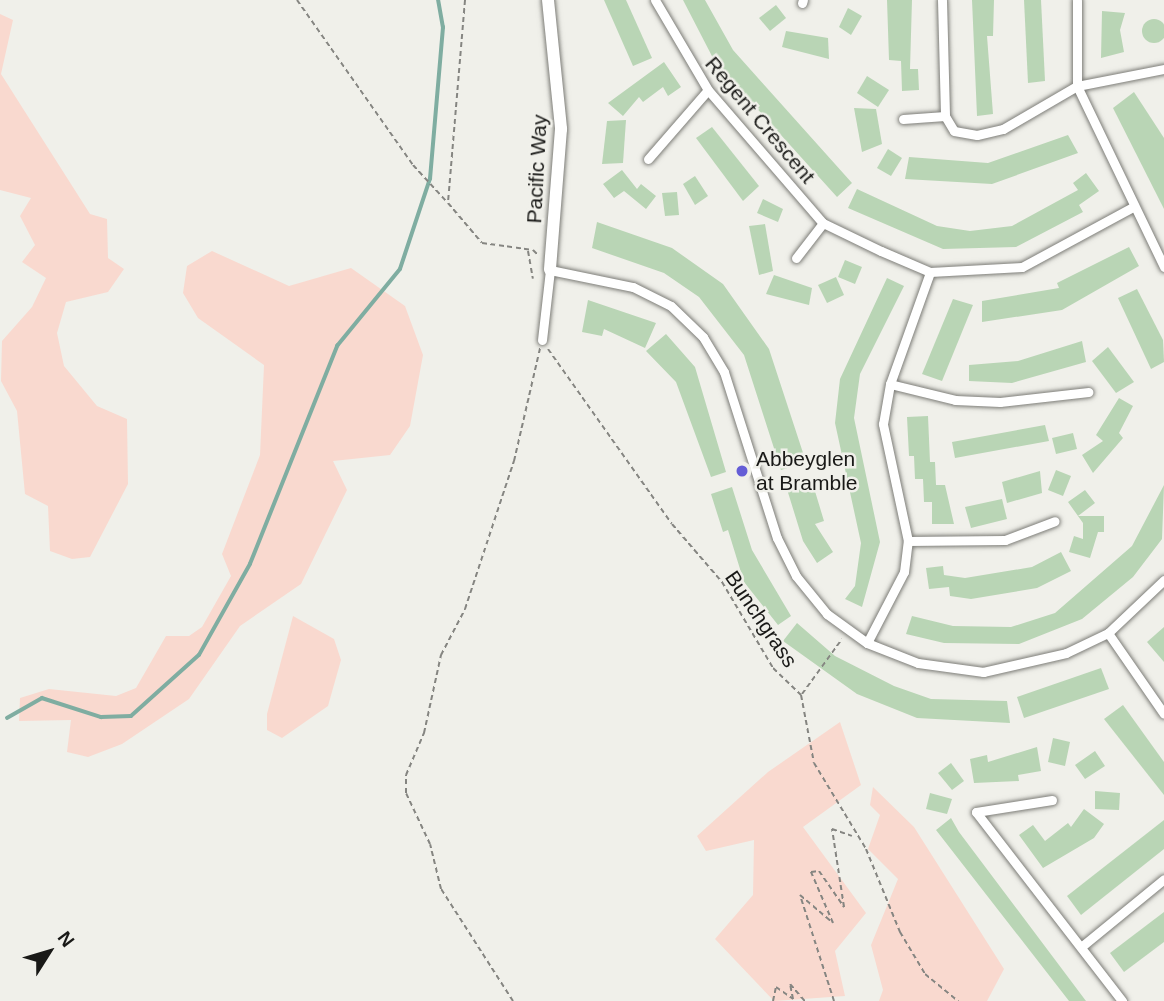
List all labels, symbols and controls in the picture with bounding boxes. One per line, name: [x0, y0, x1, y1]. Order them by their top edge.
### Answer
street label: Regent Crescent: [700, 52, 820, 188]
street label: Pacific Way: [522, 114, 552, 224]
place label: Abbeyglen at Bramble: [756, 446, 858, 496]
marker: Abbeyglen at Bramble: [734, 463, 750, 479]
street label: Bunchgrass: [720, 566, 802, 672]
north arrow: [14, 917, 84, 987]
text: N: [54, 927, 79, 951]

